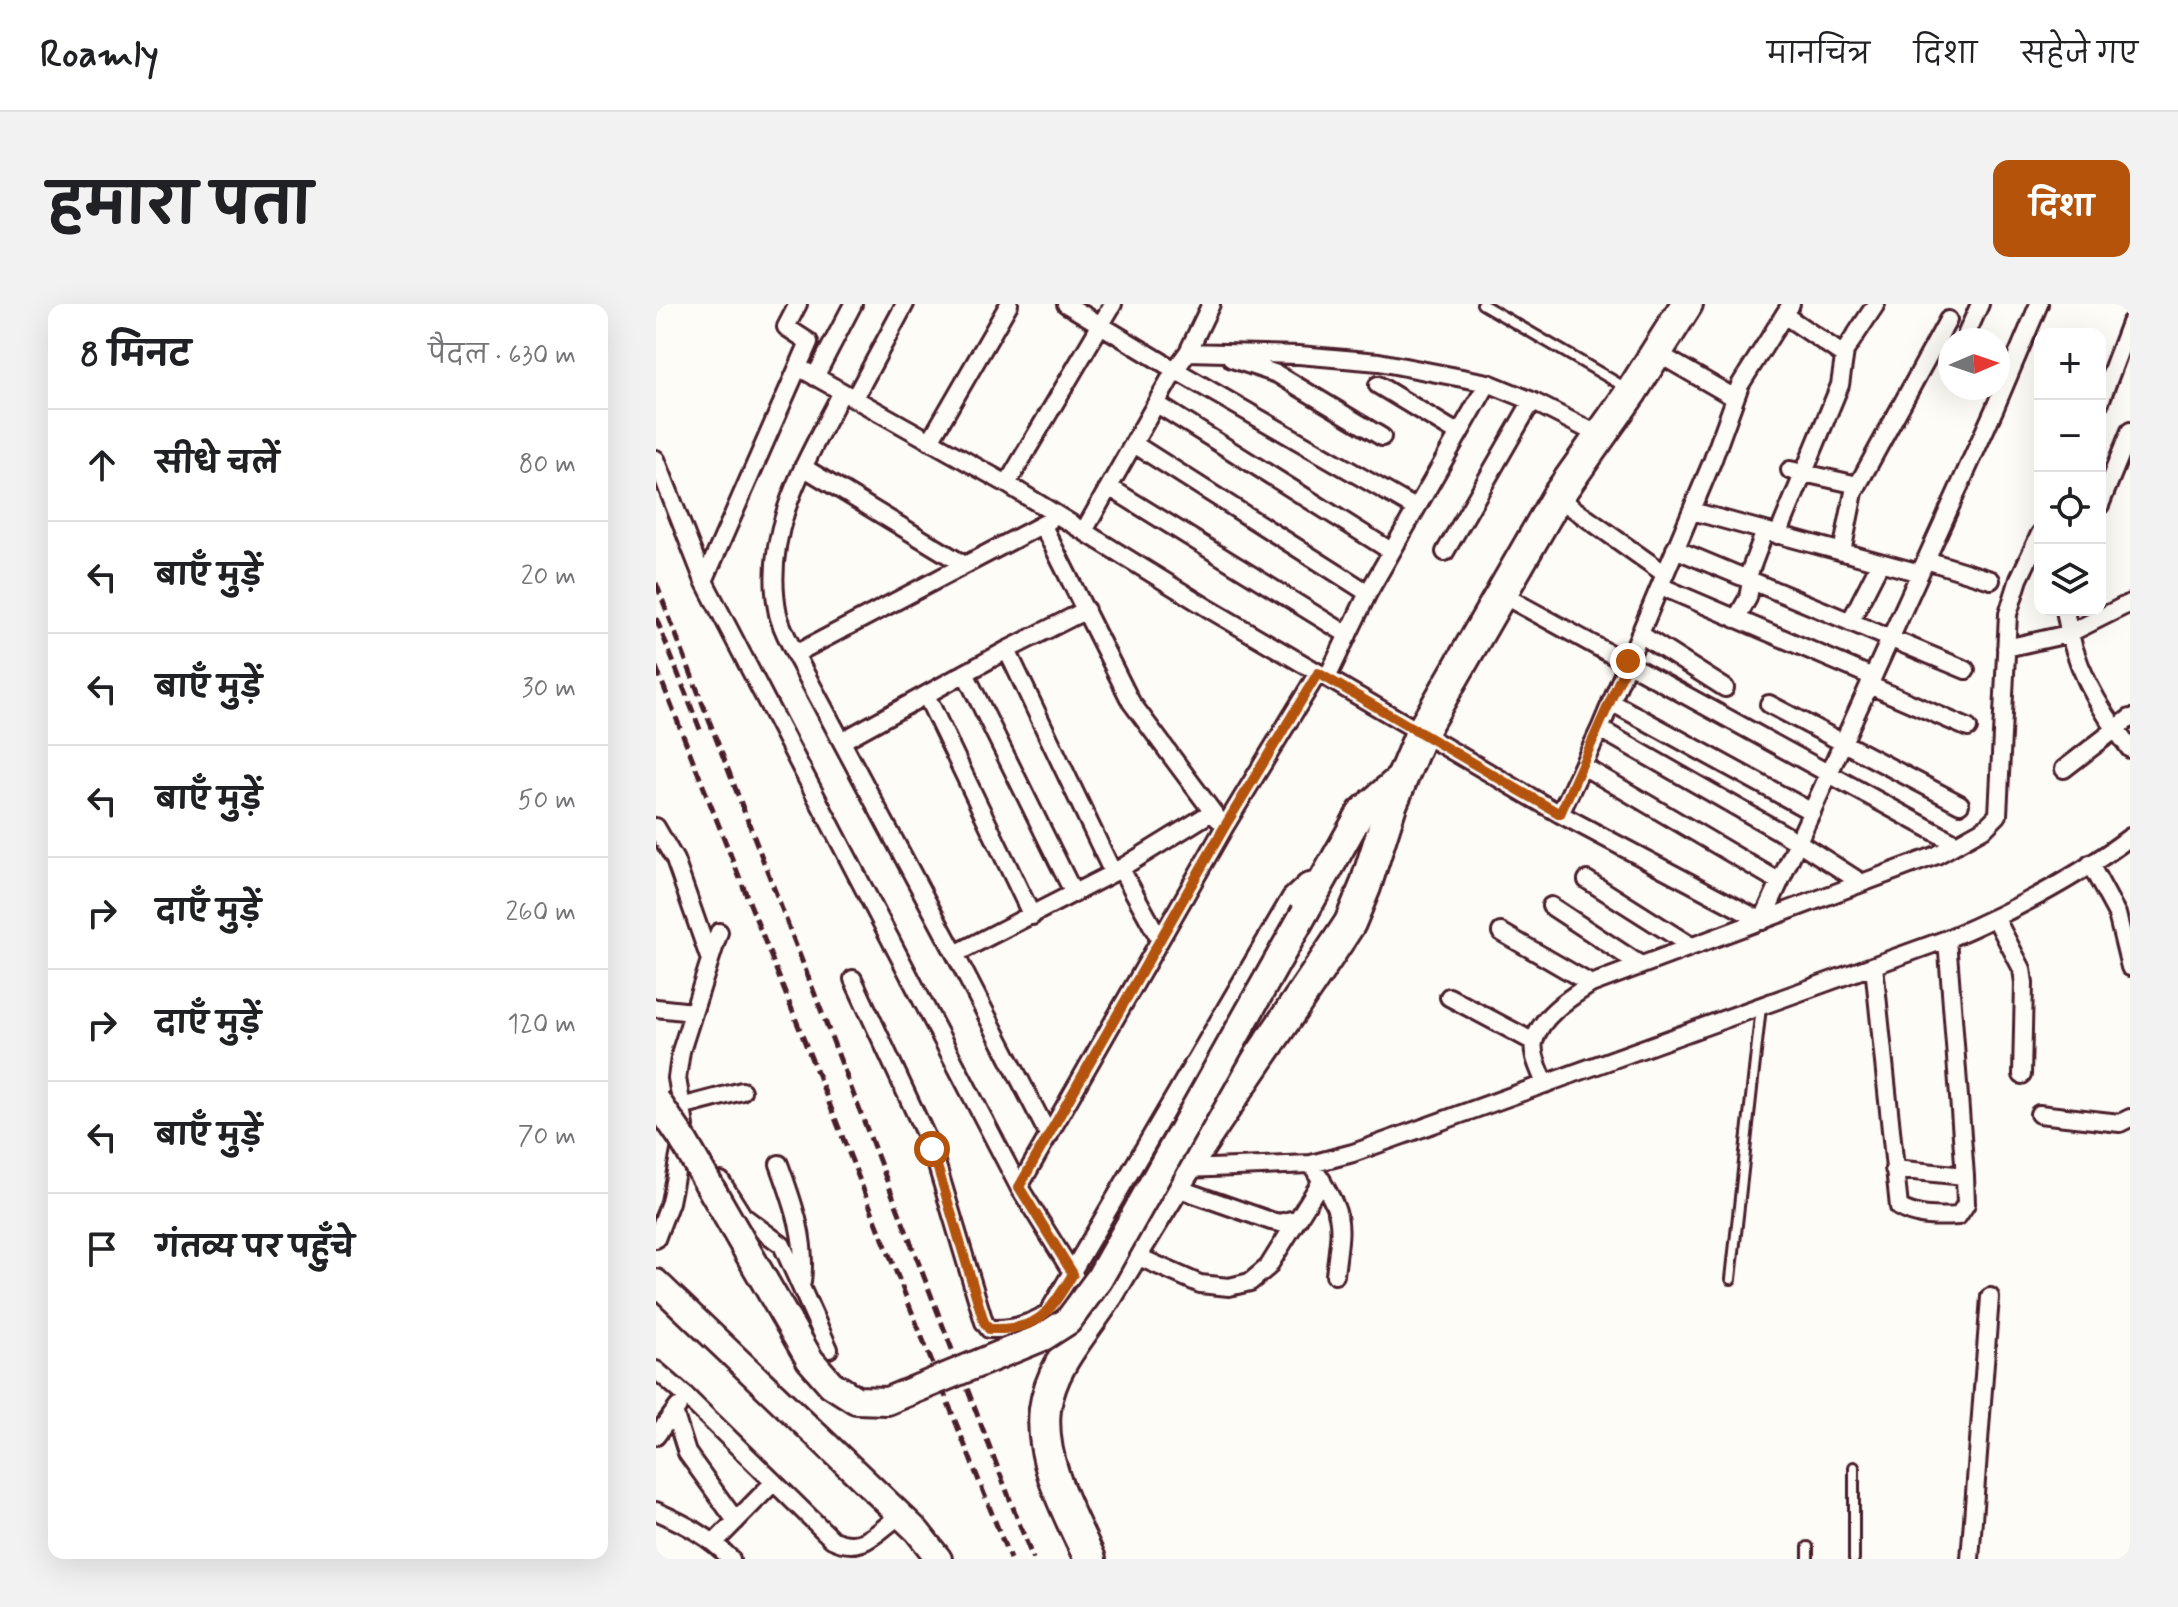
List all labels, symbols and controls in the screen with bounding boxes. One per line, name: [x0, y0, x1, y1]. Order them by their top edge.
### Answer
text: Roamly: [40, 31, 159, 80]
text: मानचित्र: [1767, 37, 1870, 74]
text: दिशा: [1914, 37, 1977, 74]
text: सहेजे गए: [2021, 37, 2138, 74]
button: दिशा: [1993, 160, 2130, 257]
text: हमारा पता: [48, 171, 312, 244]
north arrow: [1938, 328, 2010, 400]
map controls: [2034, 328, 2106, 616]
button: +: [2034, 328, 2106, 400]
text: 8 मिनट: [80, 333, 191, 378]
text: पैदल · 630 m: [428, 339, 576, 373]
button: −: [2034, 400, 2106, 472]
icon: ahead: [80, 443, 124, 487]
text: सीधे चलें: [156, 445, 279, 484]
text: 80 m: [519, 448, 576, 482]
button: locate: [2034, 472, 2106, 544]
button: layers: [2034, 544, 2106, 616]
icon: left: [80, 555, 124, 599]
text: बाएँ मुड़ें: [156, 557, 262, 596]
text: 20 m: [521, 560, 576, 594]
route end: [1610, 643, 1646, 679]
icon: left: [80, 667, 124, 711]
text: बाएँ मुड़ें: [156, 669, 262, 708]
text: 30 m: [522, 672, 576, 706]
icon: left: [80, 779, 124, 823]
text: बाएँ मुड़ें: [156, 781, 262, 820]
text: 50 m: [518, 784, 576, 818]
icon: right: [80, 891, 124, 935]
text: दाएँ मुड़ें: [156, 893, 261, 932]
text: 260 m: [506, 896, 576, 930]
icon: right: [80, 1003, 124, 1047]
text: दाएँ मुड़ें: [156, 1005, 261, 1044]
text: 120 m: [507, 1008, 576, 1042]
icon: left: [80, 1115, 124, 1159]
text: बाएँ मुड़ें: [156, 1117, 262, 1156]
text: 70 m: [518, 1120, 576, 1154]
route start: [914, 1131, 950, 1167]
icon: arrive: [80, 1227, 124, 1271]
text: गंतव्य पर पहुँचे: [156, 1229, 355, 1268]

